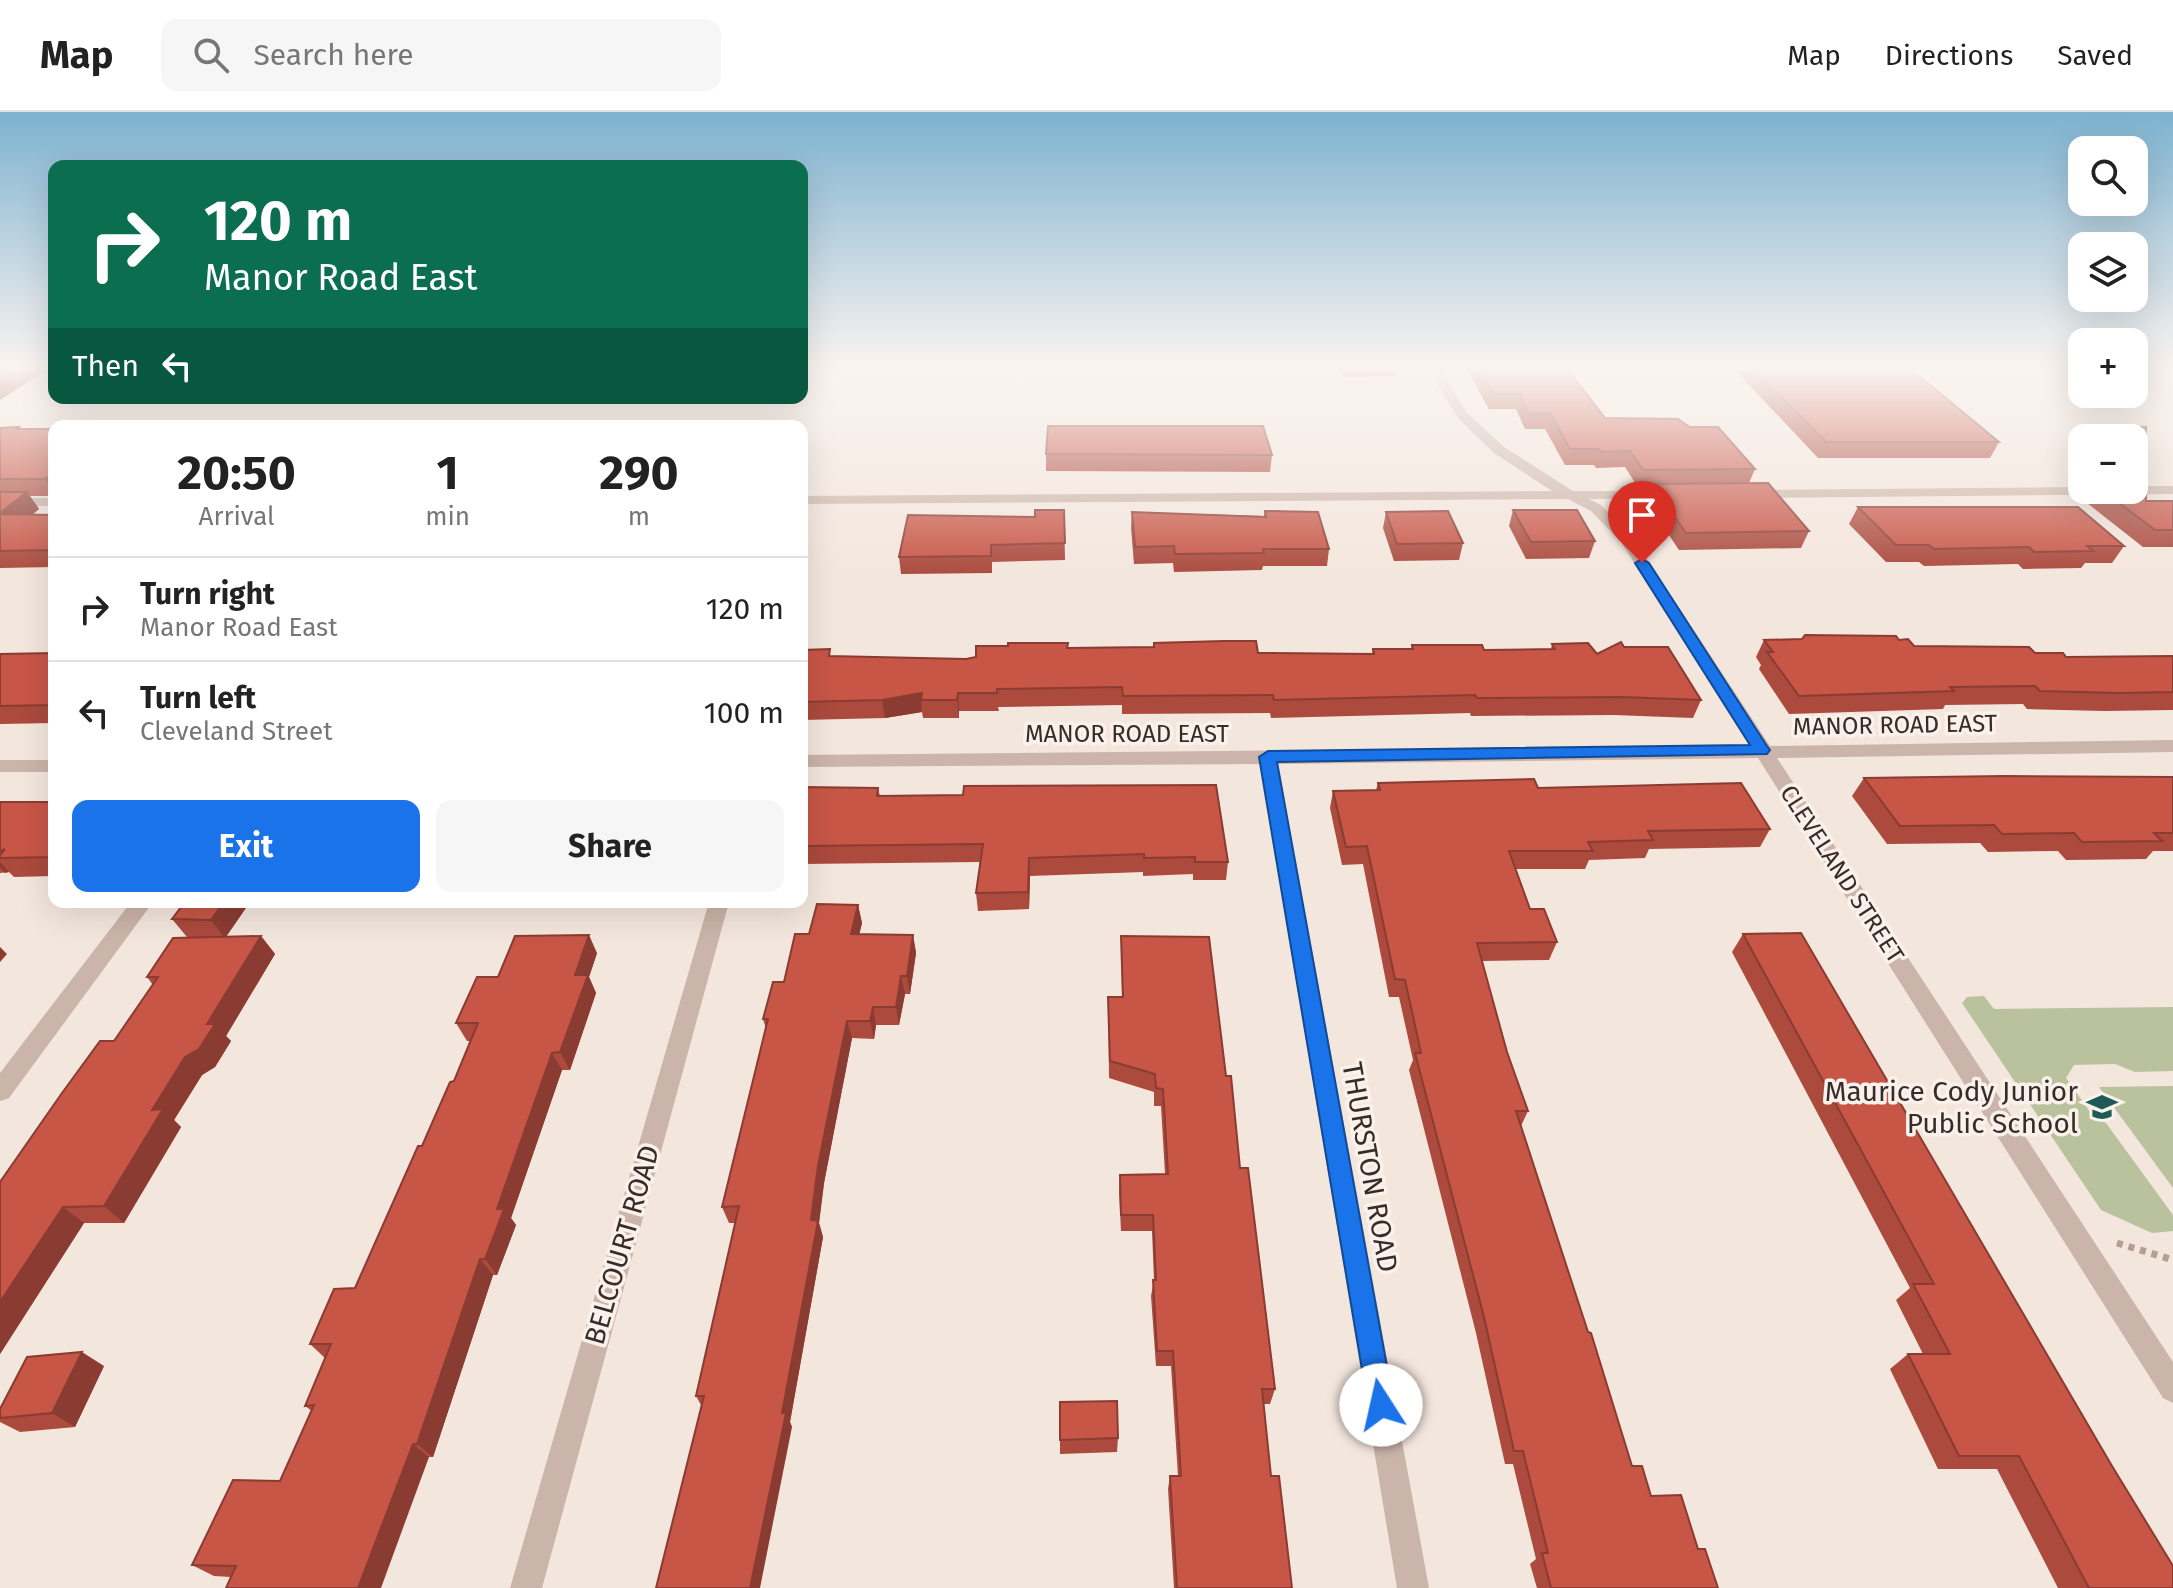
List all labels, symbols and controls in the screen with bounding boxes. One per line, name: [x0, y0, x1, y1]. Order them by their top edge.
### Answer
search box: [161, 19, 721, 91]
text: Map: [40, 32, 113, 78]
icon: search: [189, 33, 233, 77]
text: Search here: [253, 37, 414, 73]
text: Map: [1787, 39, 1841, 72]
text: Directions: [1885, 39, 2013, 72]
text: Saved: [2057, 39, 2133, 72]
map controls: [2068, 136, 2148, 504]
button: search: [2068, 136, 2148, 216]
text: 120 m: [204, 188, 352, 255]
icon: right: [72, 192, 176, 296]
button: layers: [2068, 232, 2148, 312]
text: Manor Road East: [204, 256, 478, 300]
button: +: [2068, 328, 2148, 408]
icon: left: [155, 344, 199, 388]
text: Then: [72, 348, 139, 384]
button: −: [2068, 424, 2148, 504]
text: 20:50: [177, 444, 296, 502]
text: 1: [436, 444, 459, 502]
text: 290: [599, 444, 679, 502]
pin: [1608, 481, 1676, 563]
icon: arrive: [1620, 493, 1664, 537]
text: Arrival: [199, 501, 275, 532]
text: min: [425, 501, 470, 532]
text: m: [628, 501, 650, 532]
text: Turn right: [140, 576, 275, 612]
icon: right: [72, 587, 116, 631]
text: 120 m: [706, 591, 784, 627]
text: Manor Road East: [140, 612, 338, 643]
text: Turn left: [140, 680, 256, 716]
icon: left: [72, 691, 116, 735]
text: 100 m: [704, 695, 784, 731]
street label: MANOR ROAD EAST: [1793, 709, 1998, 741]
text: Cleveland Street: [140, 716, 333, 747]
street label: MANOR ROAD EAST: [1025, 720, 1230, 748]
street label: CLEVELAND STREET: [1774, 780, 1910, 968]
button: Exit: [72, 800, 420, 892]
button: Share: [436, 800, 784, 892]
street label: THURSTON ROAD: [1335, 1059, 1405, 1275]
place label: Maurice Cody Junior Public School: [1825, 1075, 2078, 1140]
school or university icon: Maurice Cody Junior Public School: [2085, 1090, 2119, 1124]
street label: BELCOURT ROAD: [578, 1142, 666, 1348]
position arrow: [1339, 1363, 1423, 1447]

